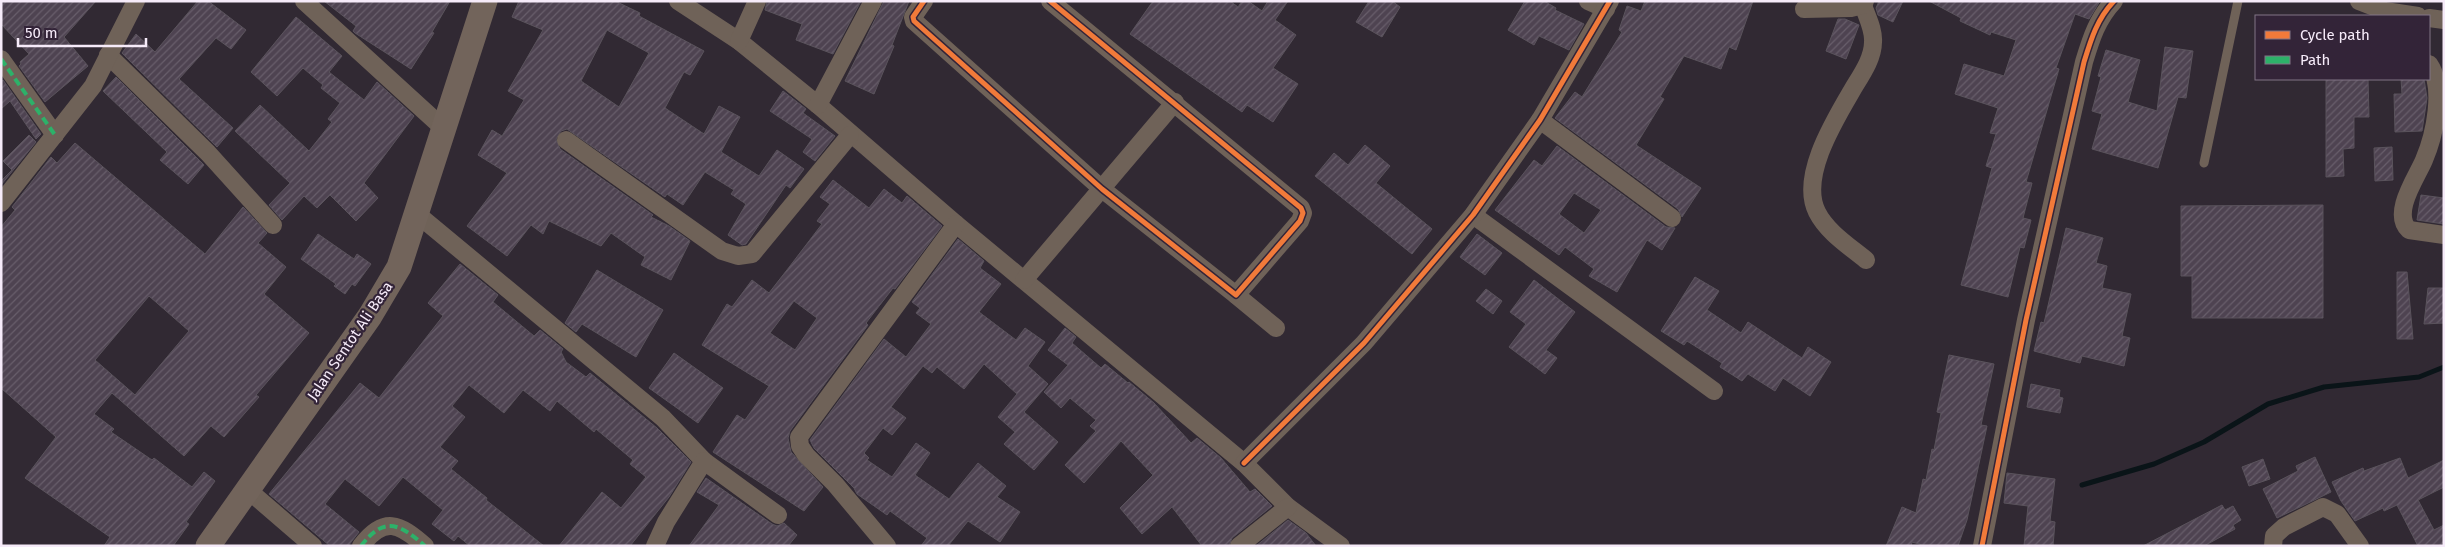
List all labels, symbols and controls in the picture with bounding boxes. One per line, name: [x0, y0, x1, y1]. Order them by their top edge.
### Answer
scale bar: [18, 15, 145, 47]
legend: [2255, 15, 2430, 80]
text: 50 m: [25, 24, 58, 42]
text: Cycle path: [2300, 26, 2370, 44]
text: Path: [2300, 51, 2330, 69]
street label: Jalan Sentot Ali Basa: [303, 278, 397, 404]

